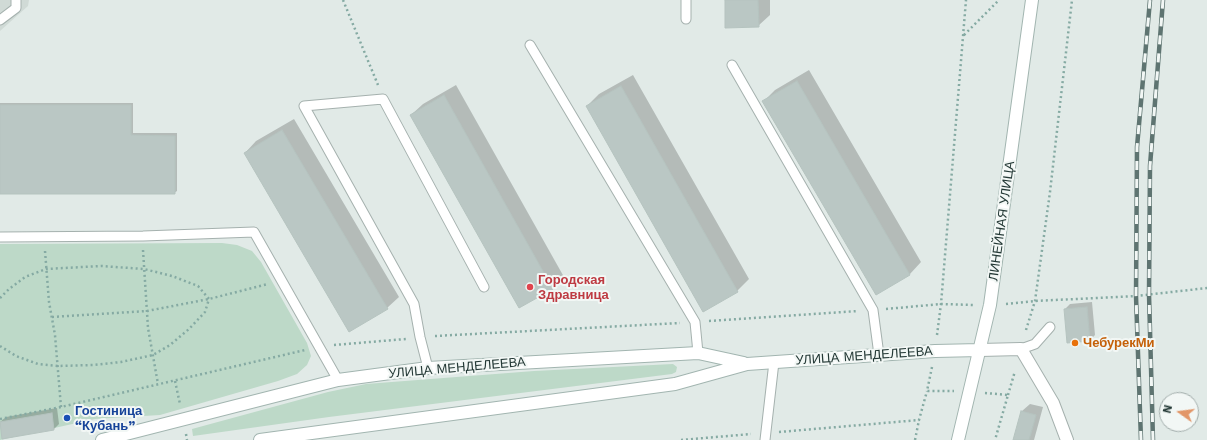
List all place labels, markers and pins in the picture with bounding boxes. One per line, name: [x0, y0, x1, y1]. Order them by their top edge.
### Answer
place label: Городская Здравница: [538, 272, 609, 303]
marker: Городская Здравница: [525, 282, 535, 292]
place label: ЧебурекМи: [1083, 335, 1155, 351]
marker: ЧебурекМи: [1070, 338, 1080, 348]
place label: Гостиница “Кубань”: [75, 403, 142, 434]
marker: Гостиница “Кубань”: [62, 413, 72, 423]

